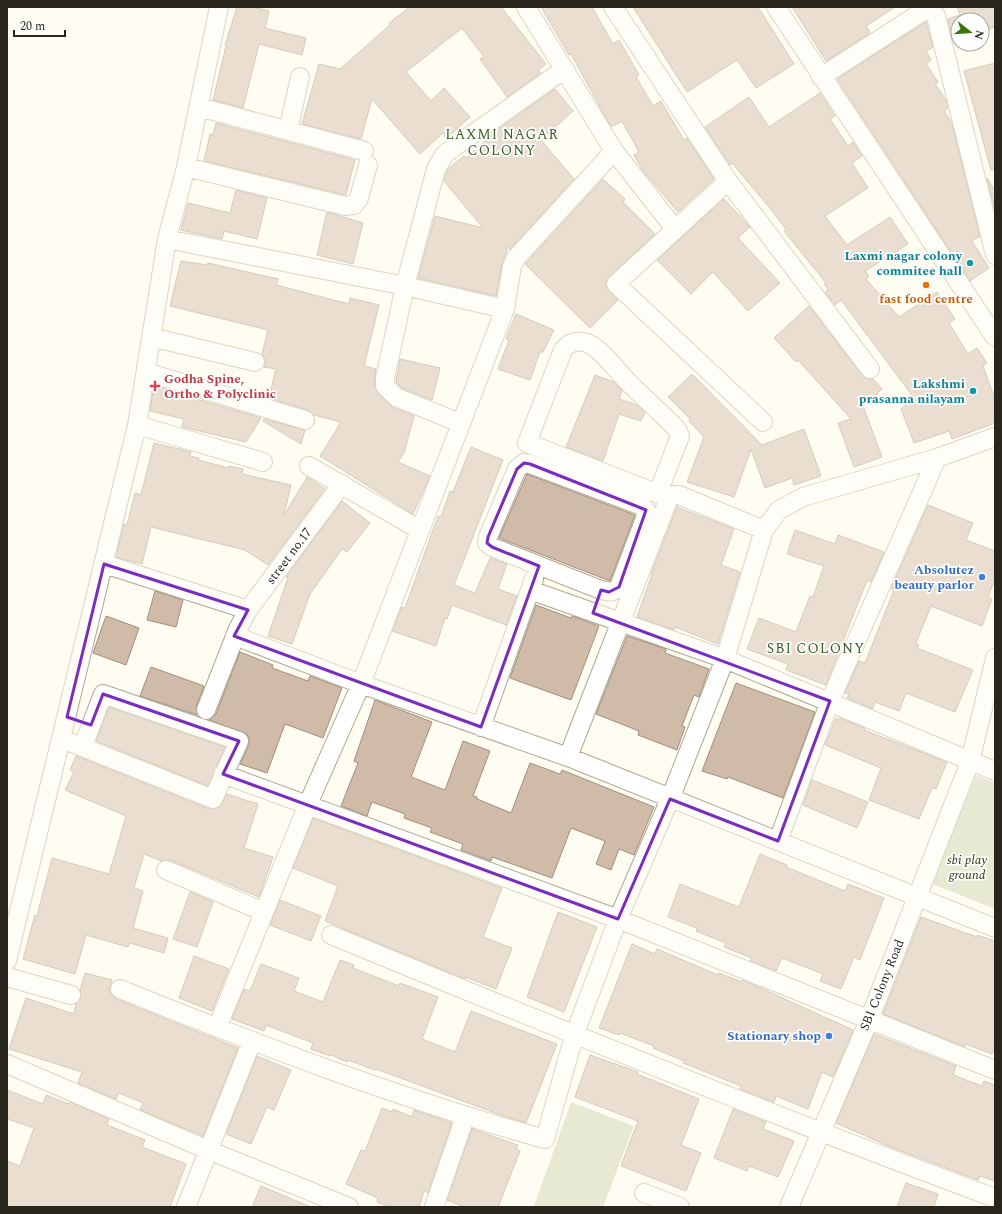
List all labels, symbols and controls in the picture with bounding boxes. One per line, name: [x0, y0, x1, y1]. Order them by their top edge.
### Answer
scale bar: [14, 12, 65, 38]
north arrow: [950, 12, 990, 52]
text: 20 m: [20, 17, 45, 36]
text: N: [970, 28, 989, 42]
district label: LAXMI NAGAR COLONY: [445, 124, 559, 161]
place label: Laxmi nagar colony commitee hall: [845, 246, 963, 281]
marker: Laxmi nagar colony commitee hall: [965, 258, 975, 268]
marker: fast food centre: [921, 280, 931, 290]
place label: fast food centre: [879, 289, 973, 309]
place label: Godha Spine, Ortho & Polyclinic: [164, 369, 276, 404]
place label: Lakshmi prasanna nilayam: [859, 374, 965, 409]
marker: Godha Spine, Ortho & Polyclinic: [149, 380, 161, 392]
marker: Lakshmi prasanna nilayam: [968, 386, 978, 396]
street label: street no.17: [261, 523, 317, 589]
place label: Absolutez beauty parlor: [894, 560, 974, 595]
marker: Absolutez beauty parlor: [977, 572, 987, 582]
district label: SBI COLONY: [767, 638, 865, 659]
park label: sbi play ground: [947, 850, 987, 885]
street label: SBI Colony Road: [855, 936, 909, 1034]
place label: Stationary shop: [727, 1026, 821, 1046]
marker: Stationary shop: [824, 1031, 834, 1041]

